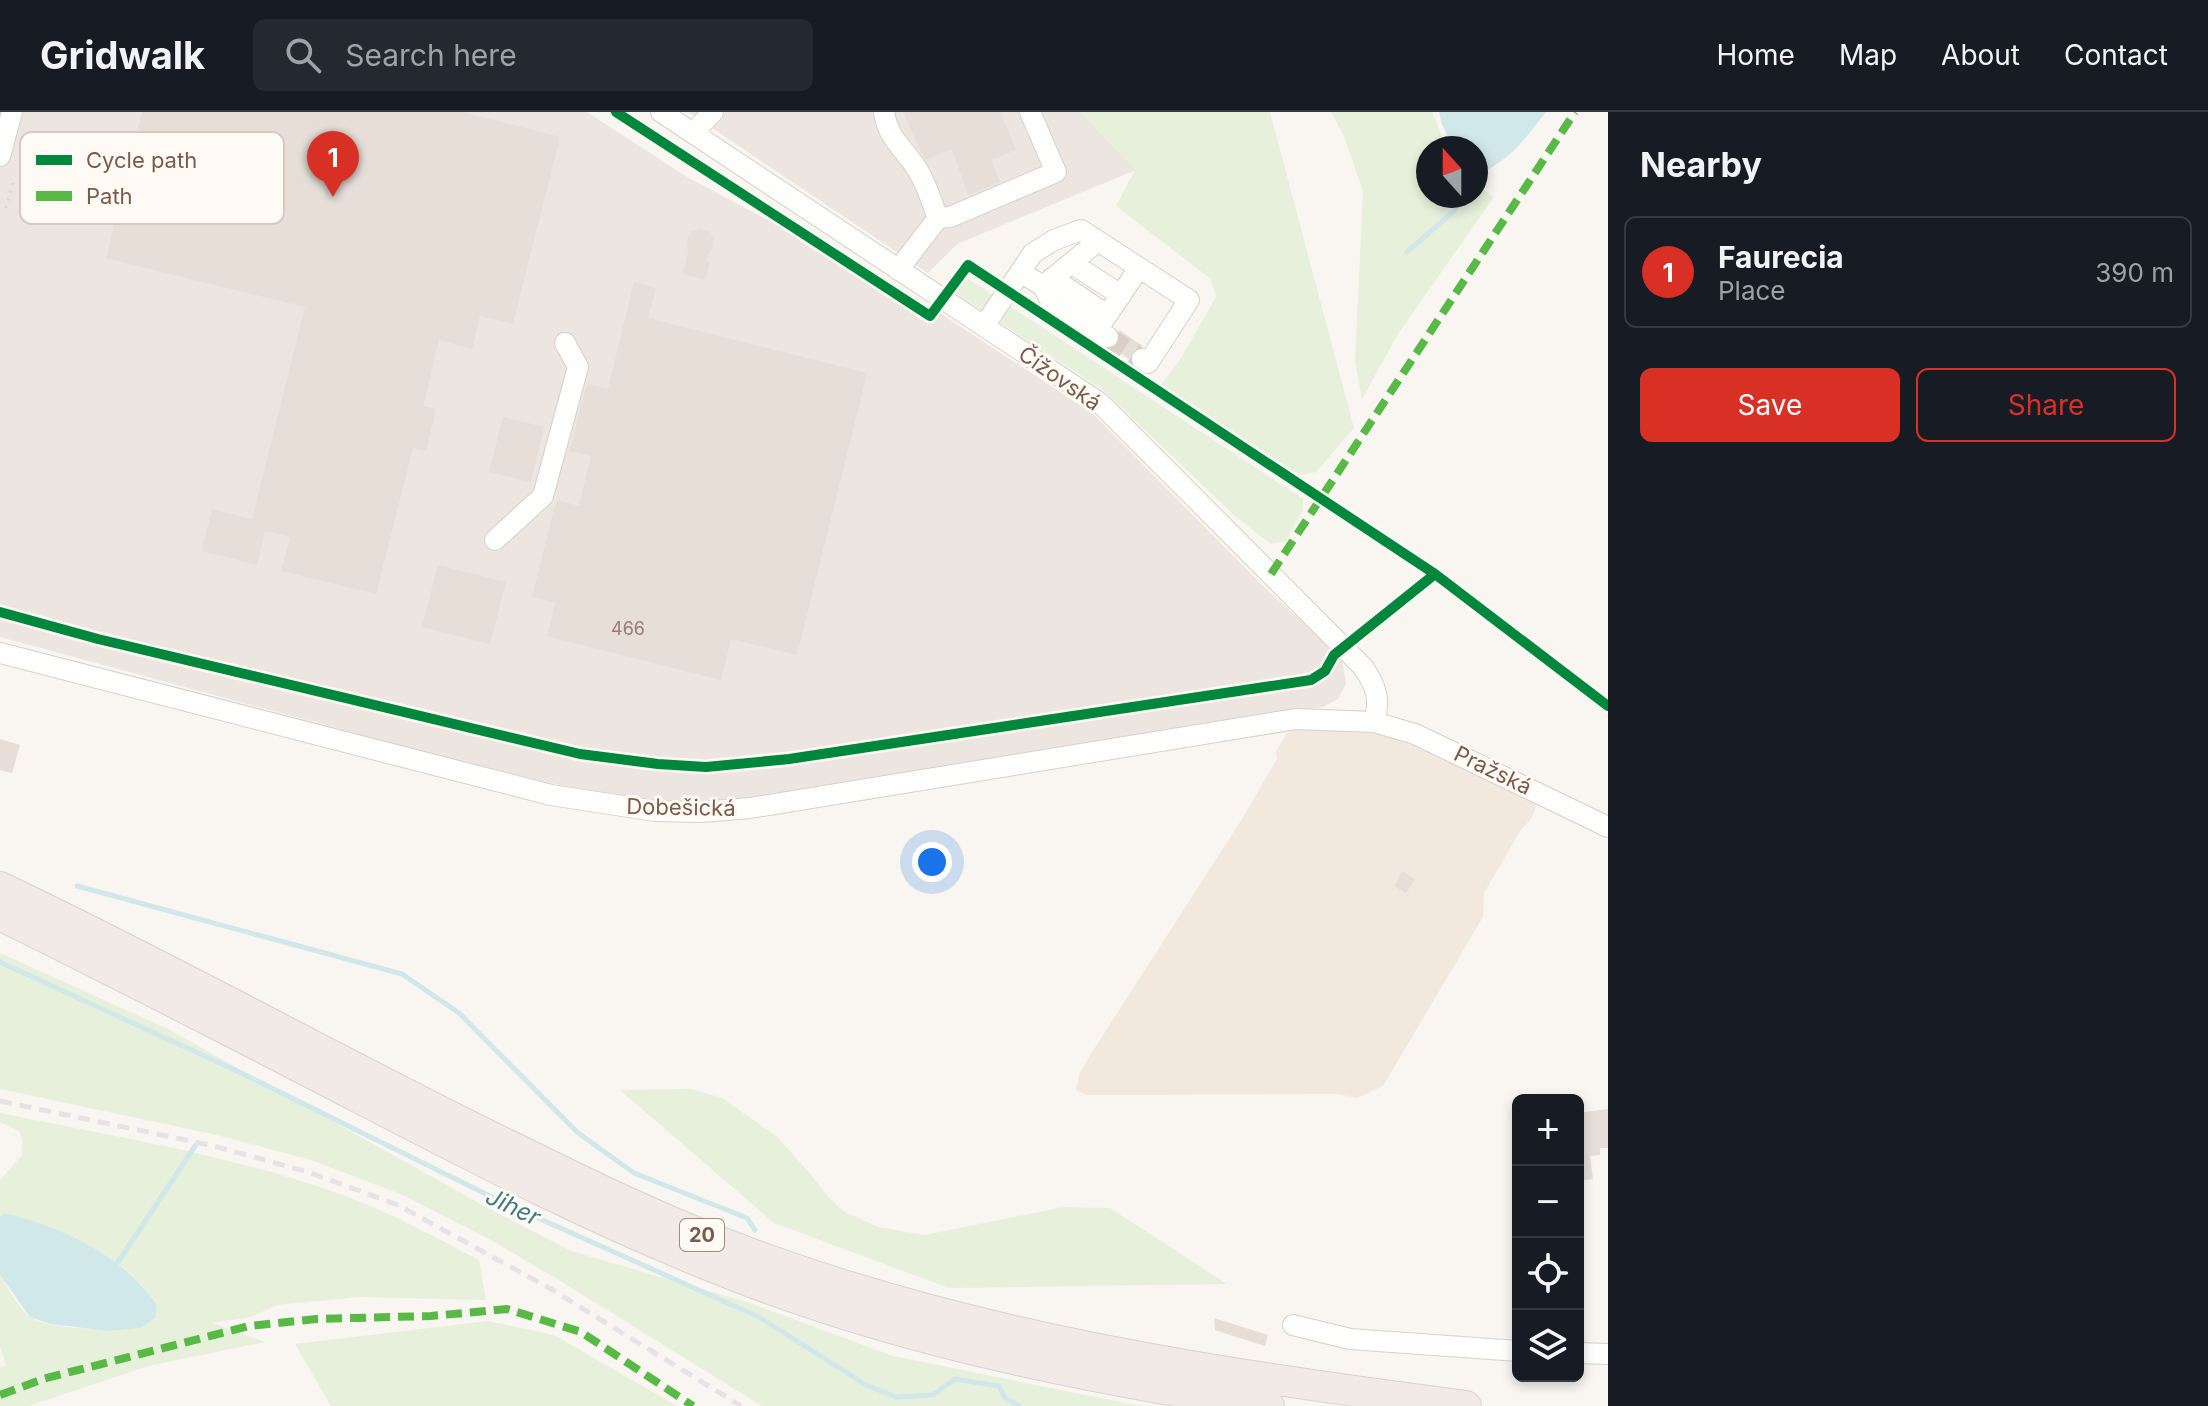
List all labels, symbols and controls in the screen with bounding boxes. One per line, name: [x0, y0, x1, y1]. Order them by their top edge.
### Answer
search box: [253, 19, 813, 91]
text: Gridwalk: [40, 32, 205, 78]
icon: search: [281, 33, 325, 77]
text: Search here: [345, 37, 517, 73]
text: Home: [1716, 38, 1795, 72]
text: Map: [1839, 38, 1897, 72]
text: About: [1941, 38, 2020, 72]
text: Contact: [2064, 38, 2168, 72]
pin: 1: [307, 131, 359, 197]
legend: [20, 132, 284, 224]
north arrow: [1416, 136, 1488, 208]
text: Nearby: [1640, 144, 1762, 185]
text: Cycle path: [86, 147, 197, 173]
text: Path: [86, 183, 133, 209]
text: Faurecia: [1718, 239, 1844, 275]
text: 1: [1662, 257, 1674, 288]
text: 390 m: [2095, 257, 2174, 288]
text: Place: [1718, 275, 1786, 306]
street label: Čížovská: [1014, 340, 1106, 416]
button: Save: [1640, 368, 1900, 442]
button: Share: [1916, 368, 2176, 442]
house number: 466: [611, 618, 645, 639]
street label: Pražská: [1450, 740, 1536, 800]
street label: Dobešická: [626, 793, 736, 821]
your location: [912, 842, 952, 882]
map controls: [1512, 1094, 1584, 1382]
button: +: [1512, 1094, 1584, 1166]
button: −: [1512, 1166, 1584, 1238]
water label: Jiher: [481, 1181, 546, 1232]
road number: 20: [680, 1219, 724, 1251]
button: locate: [1512, 1238, 1584, 1310]
button: layers: [1512, 1310, 1584, 1382]

